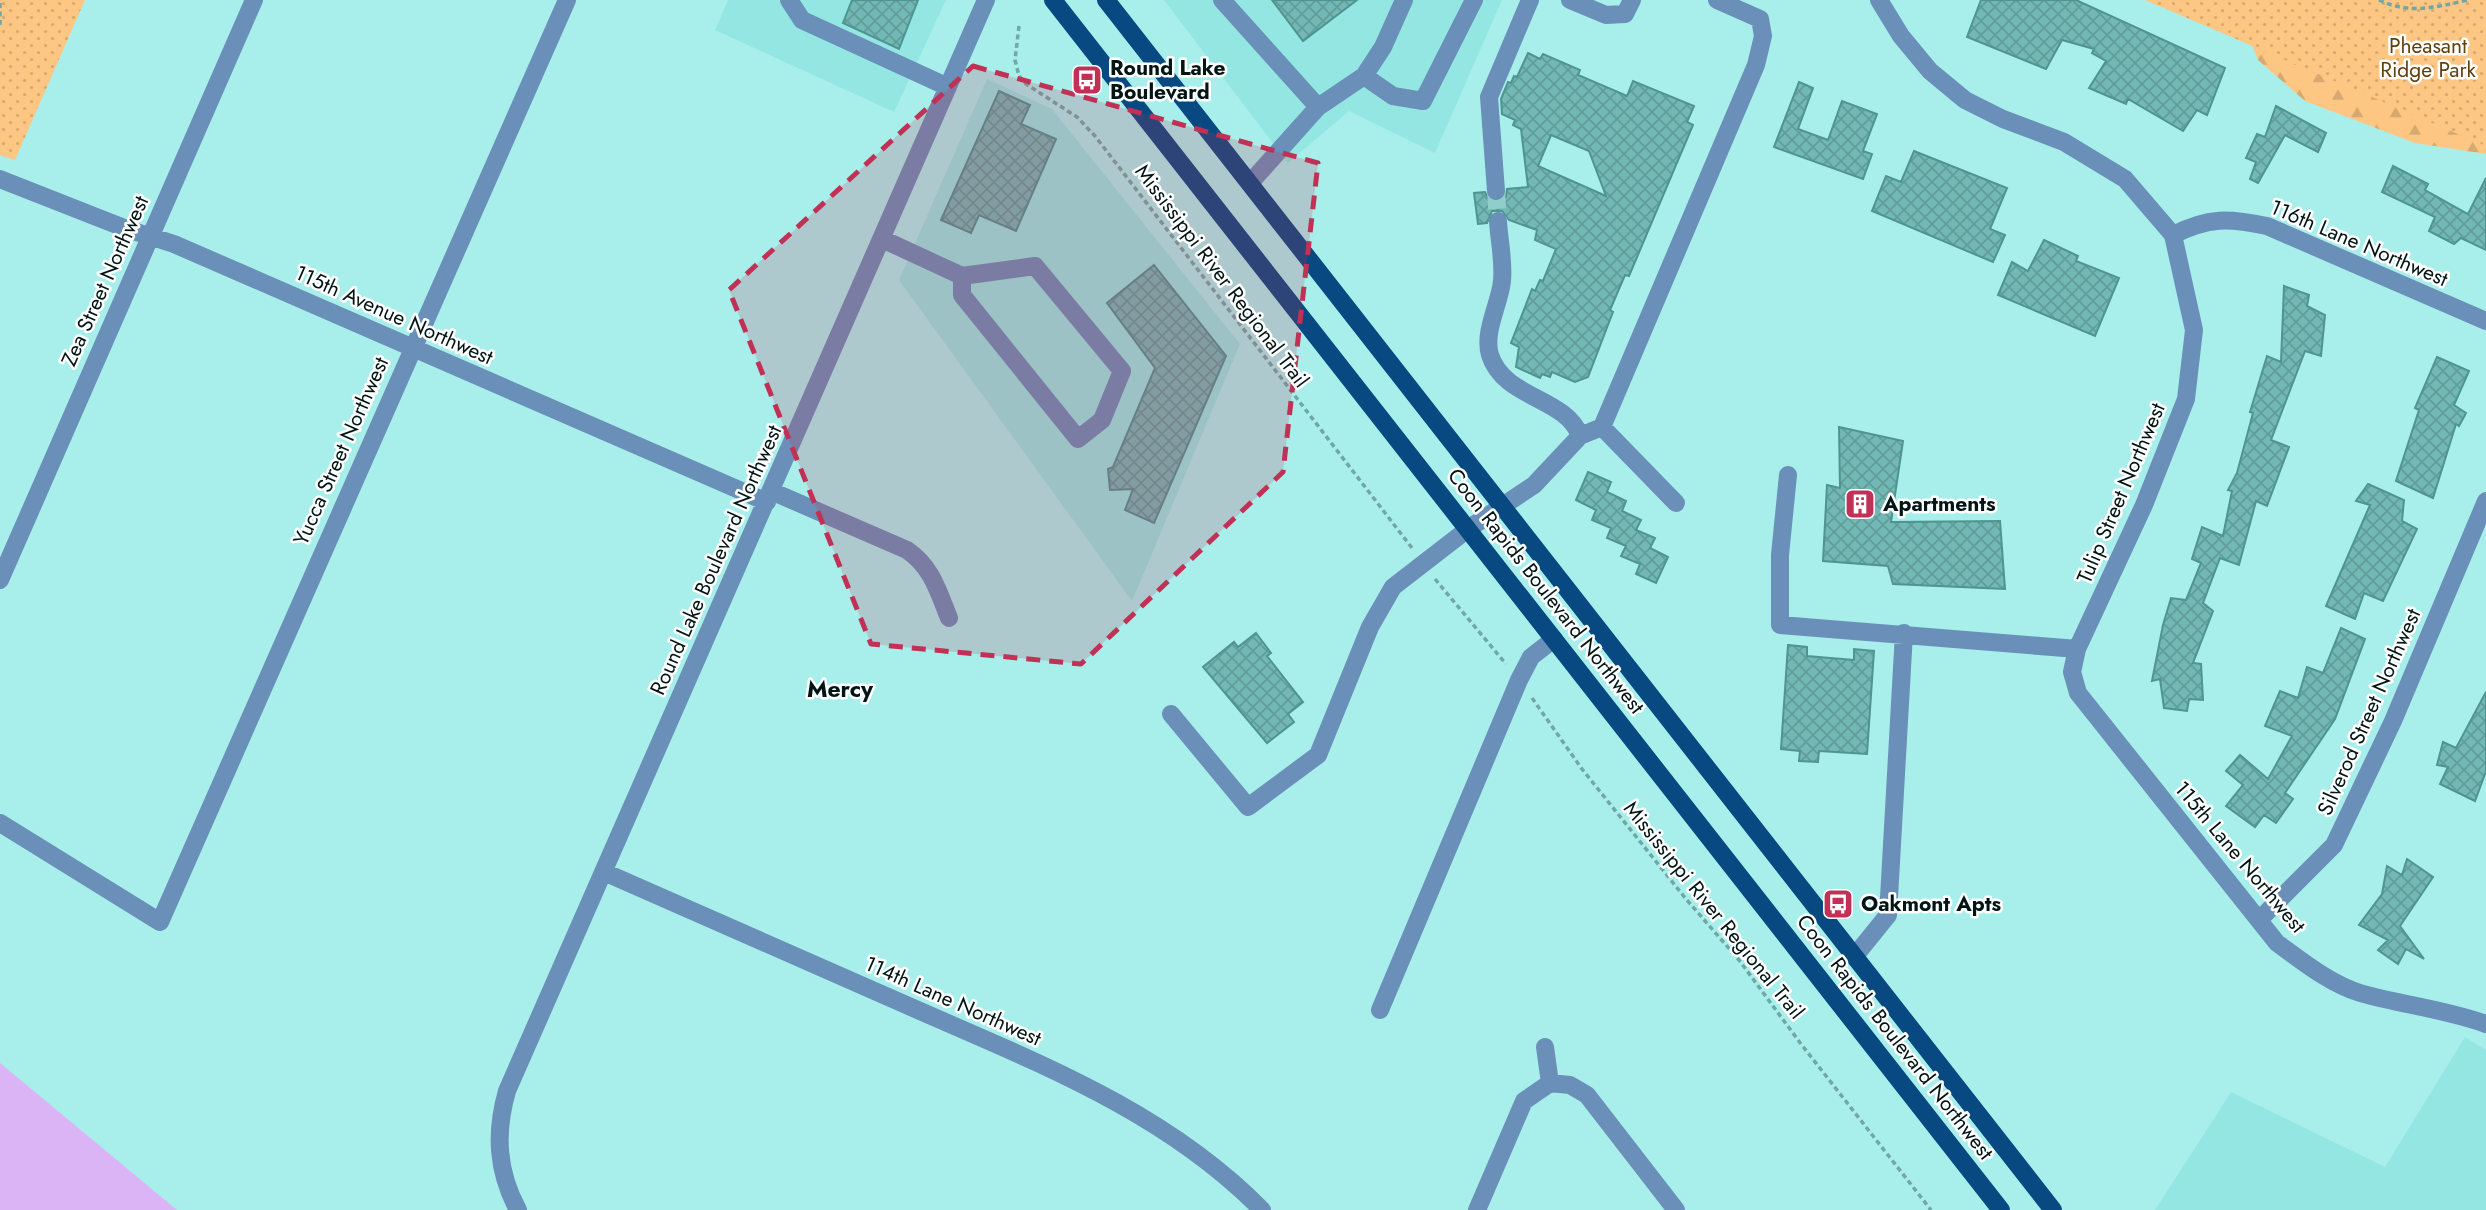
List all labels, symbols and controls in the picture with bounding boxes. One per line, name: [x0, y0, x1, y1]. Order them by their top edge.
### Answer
park label: Pheasant Ridge Park: [2380, 31, 2477, 85]
place label: Round Lake Boulevard: [1110, 53, 1226, 107]
bus stop icon: Round Lake Boulevard: [1070, 63, 1104, 97]
street label: Mississippi River Regional Trail: [1128, 158, 1316, 394]
street label: Zea Street Northwest: [54, 191, 156, 371]
street label: 116th Lane Northwest: [2266, 192, 2452, 294]
street label: 115th Avenue Northwest: [290, 258, 498, 372]
street label: Yucca Street Northwest: [286, 352, 396, 550]
street label: Tulip Street Northwest: [2069, 398, 2173, 588]
street label: Round Lake Boulevard Northwest: [643, 420, 789, 700]
street label: Coon Rapids Boulevard Northwest: [1441, 462, 1651, 720]
building icon: Apartments: [1843, 487, 1877, 521]
place label: Apartments: [1882, 489, 1996, 519]
street label: Silverod Street Northwest: [2310, 604, 2428, 820]
district label: Mercy: [807, 672, 874, 706]
street label: 115th Lane Northwest: [2167, 775, 2313, 939]
street label: Mississippi River Regional Trail: [1616, 795, 1812, 1025]
bus stop icon: Oakmont Apts: [1821, 887, 1855, 921]
place label: Oakmont Apts: [1861, 889, 2001, 919]
street label: Coon Rapids Boulevard Northwest: [1790, 908, 2000, 1166]
street label: 114th Lane Northwest: [860, 949, 1046, 1053]

